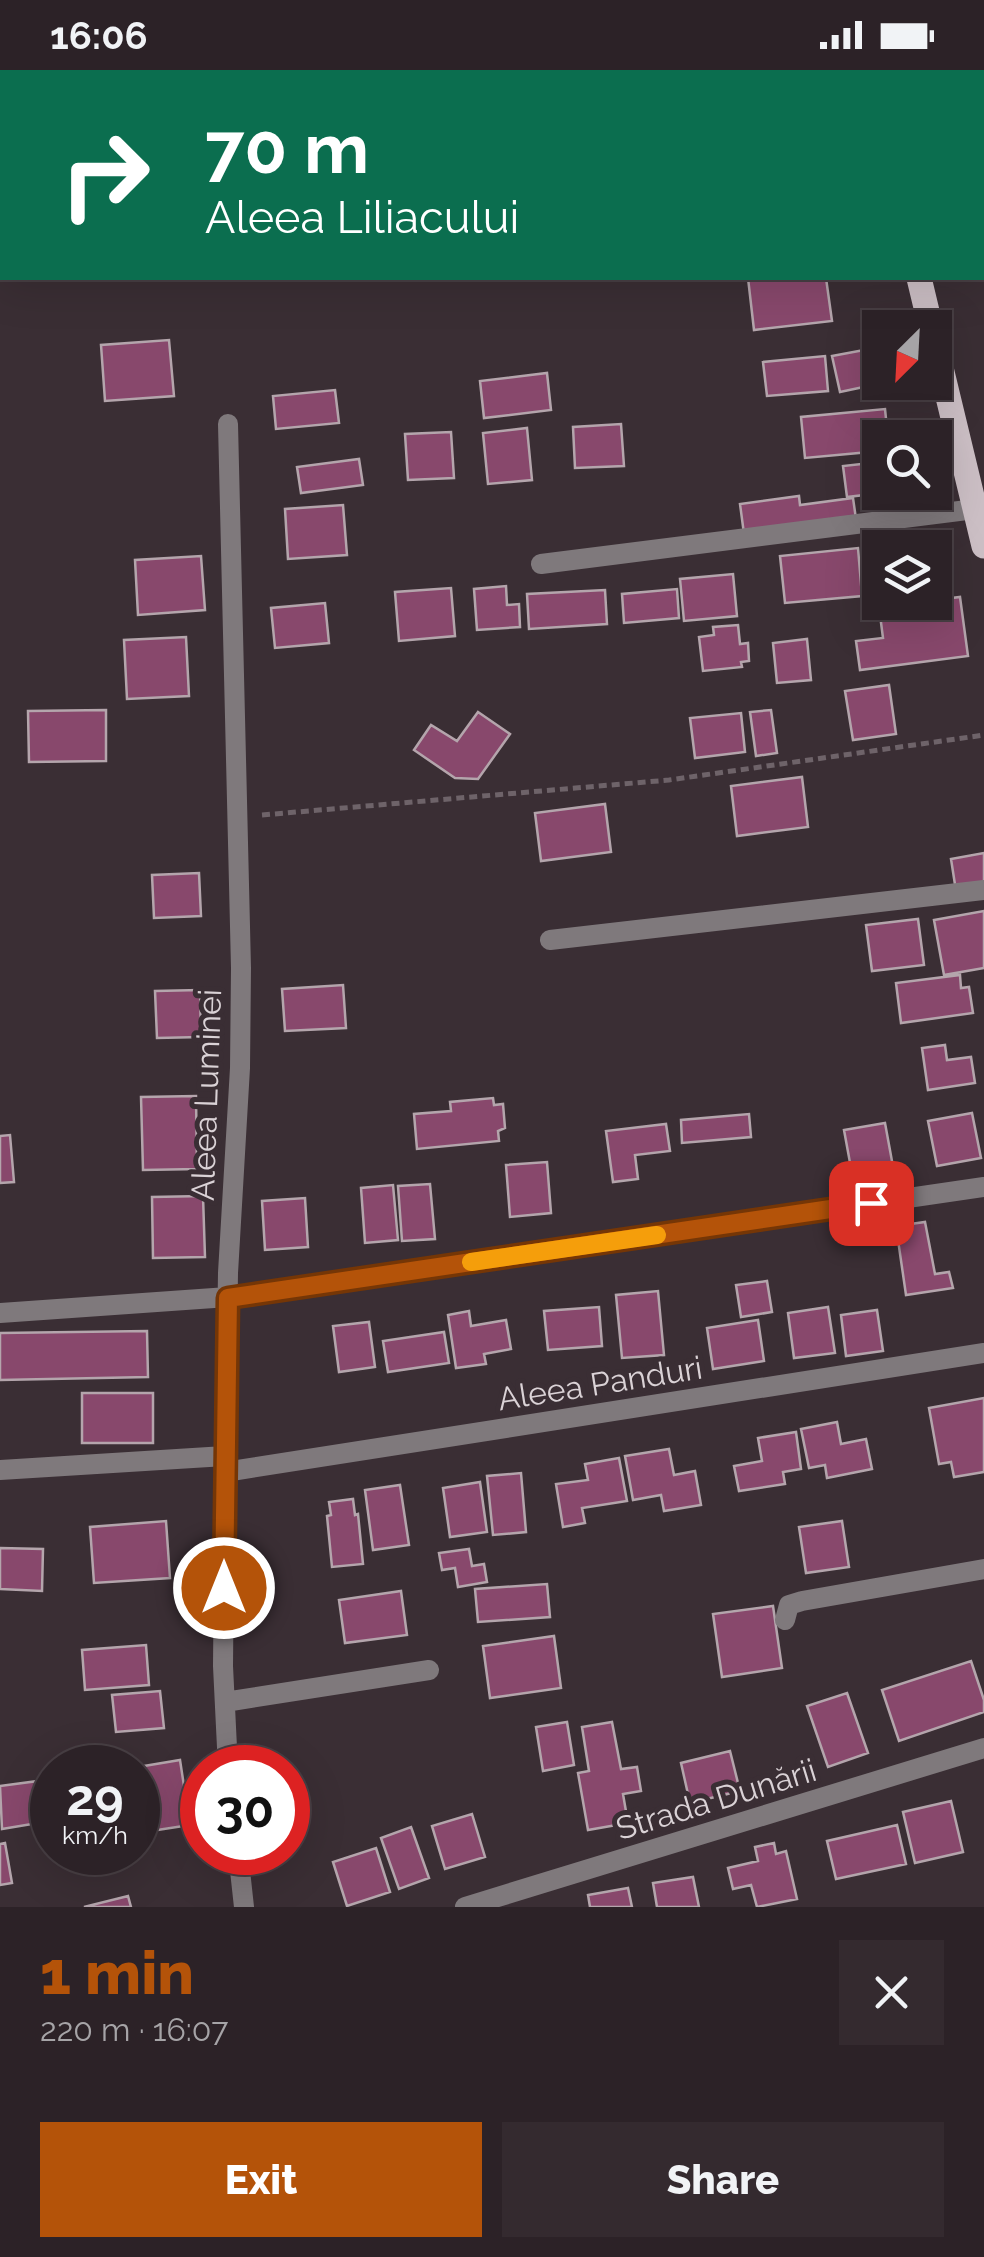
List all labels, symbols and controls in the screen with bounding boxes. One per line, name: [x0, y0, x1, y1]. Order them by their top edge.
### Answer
text: 16:06: [50, 13, 148, 58]
text: 70 m: [205, 107, 369, 189]
icon: right: [40, 110, 170, 240]
text: Aleea Liliacului: [205, 191, 519, 244]
north arrow: [862, 310, 952, 400]
map controls: [862, 310, 952, 620]
button: search: [862, 420, 952, 510]
button: layers: [862, 530, 952, 620]
street label: Aleea Luminei: [184, 988, 228, 1202]
pin: [829, 1161, 914, 1246]
icon: arrive: [844, 1176, 899, 1231]
street label: Aleea Panduri: [495, 1349, 705, 1417]
position arrow: [172, 1536, 276, 1640]
speed limit sign: 30: [180, 1745, 310, 1875]
street label: Strada Dunării: [612, 1751, 820, 1847]
text: 29: [66, 1768, 124, 1827]
text: km/h: [62, 1820, 128, 1850]
text: 1 min: [40, 1938, 194, 2008]
button: close: [839, 1940, 944, 2045]
text: 220 m · 16:07: [40, 2011, 228, 2048]
button: Exit: [40, 2122, 482, 2237]
button: Share: [502, 2122, 944, 2237]

